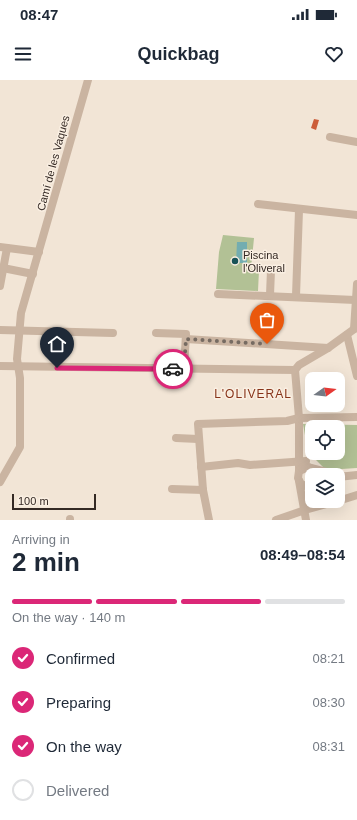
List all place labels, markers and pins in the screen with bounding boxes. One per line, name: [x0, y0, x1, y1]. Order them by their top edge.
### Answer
place label: Piscina l'Oliveral: [243, 249, 285, 274]
marker: Piscina l'Oliveral: [230, 256, 240, 266]
pin: [250, 303, 284, 344]
pin: [40, 327, 74, 368]

